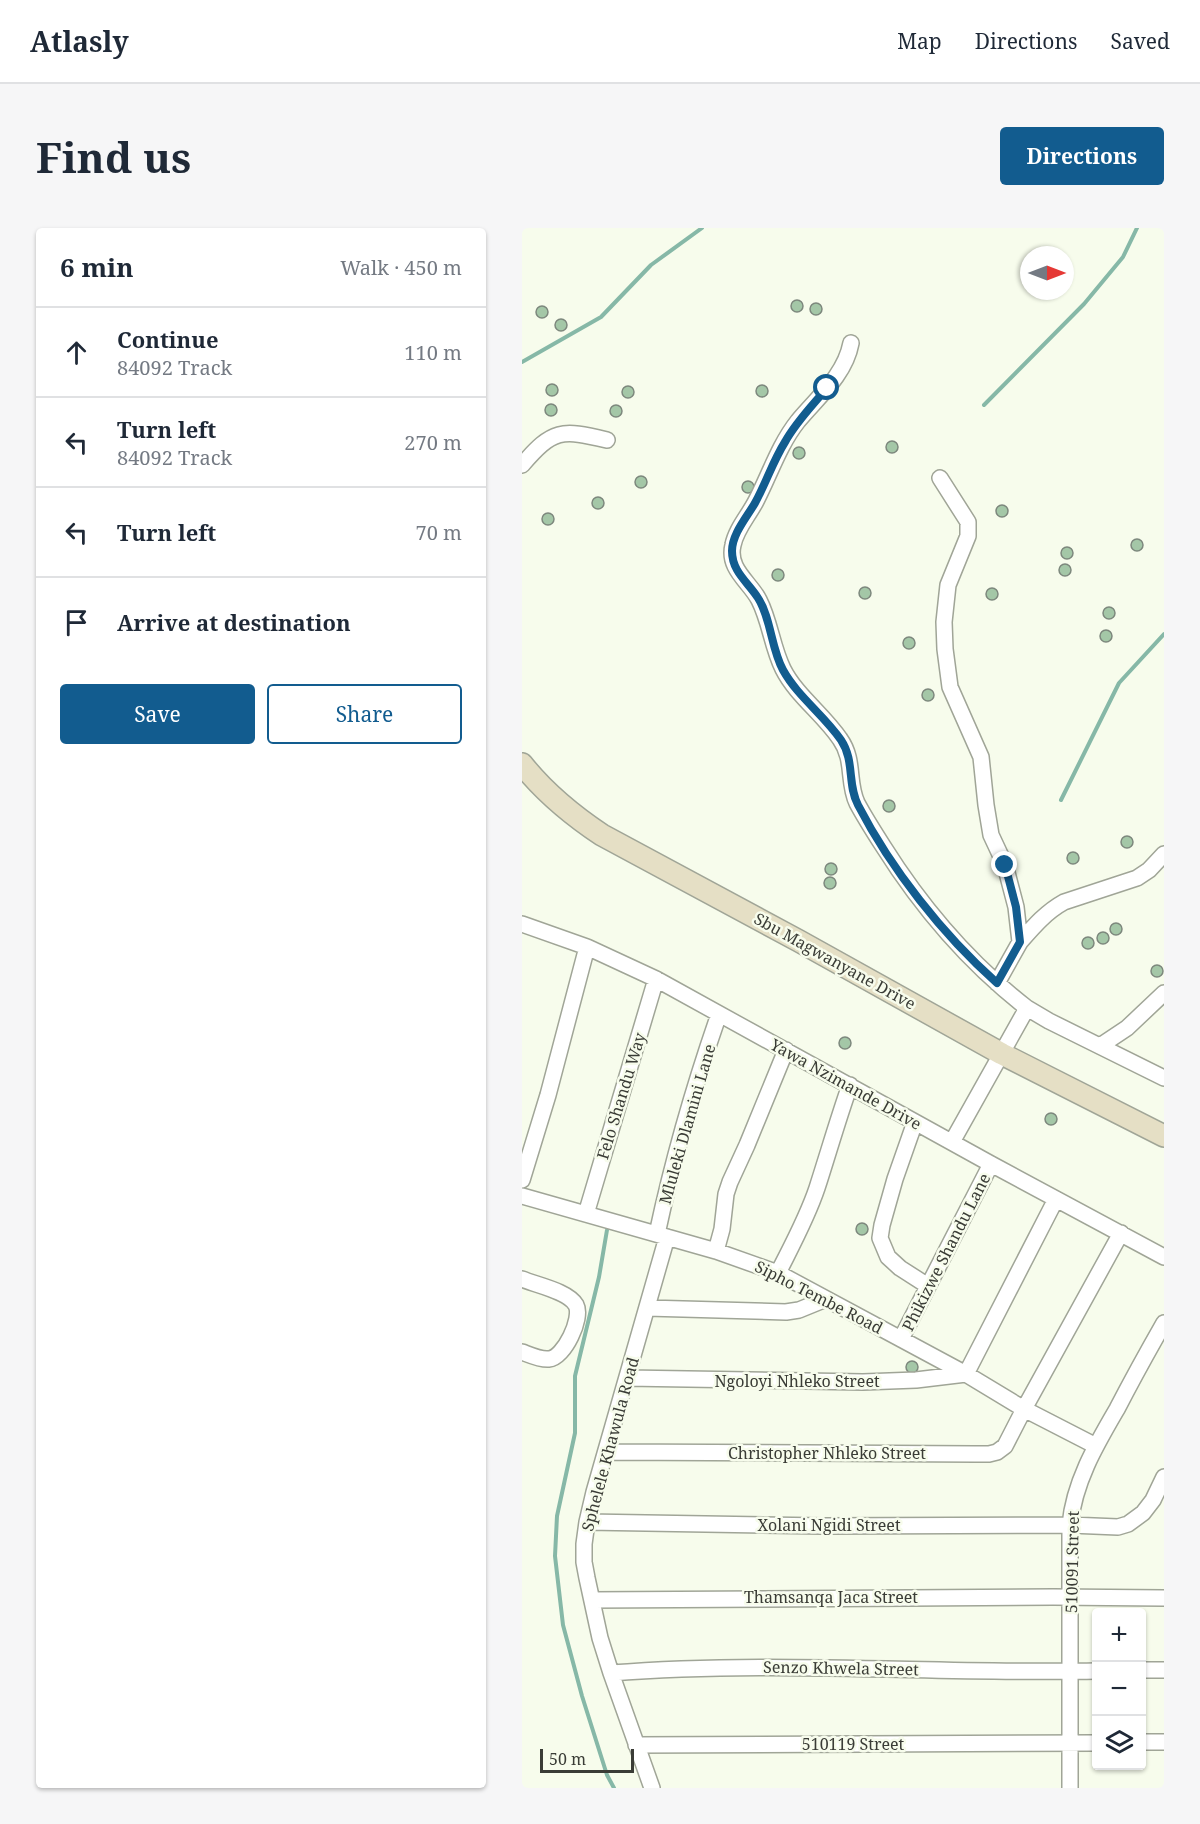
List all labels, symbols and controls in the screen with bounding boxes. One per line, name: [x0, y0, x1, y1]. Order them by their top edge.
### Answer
text: Atlasly: [30, 22, 129, 60]
text: Map: [897, 27, 942, 55]
text: Directions: [975, 27, 1077, 55]
text: Saved: [1110, 27, 1170, 55]
button: Directions: [1000, 127, 1164, 185]
text: Find us: [36, 128, 191, 185]
north arrow: [1020, 246, 1074, 300]
text: 6 min: [60, 249, 134, 285]
text: Walk · 450 m: [340, 254, 462, 281]
text: Continue: [117, 324, 219, 354]
icon: ahead: [60, 336, 93, 369]
text: 110 m: [404, 339, 462, 366]
text: 84092 Track: [117, 354, 232, 381]
route start: [813, 374, 839, 400]
text: Turn left: [117, 414, 216, 444]
icon: left: [60, 426, 93, 459]
text: 270 m: [404, 429, 462, 456]
text: 84092 Track: [117, 444, 232, 471]
icon: left: [60, 516, 93, 549]
text: Turn left: [117, 517, 216, 547]
text: 70 m: [416, 519, 462, 546]
icon: arrive: [60, 606, 93, 639]
text: Arrive at destination: [117, 607, 351, 637]
button: Save: [60, 684, 255, 744]
button: Share: [267, 684, 462, 744]
route end: [991, 851, 1017, 877]
street label: Sbu Magwanyane Drive: [750, 907, 920, 1015]
street label: Felo Shandu Way: [591, 1029, 651, 1162]
street label: Yawa Nzimande Drive: [766, 1033, 926, 1135]
street label: Mluleki Dlamini Lane: [654, 1041, 720, 1207]
street label: Phikizwe Shandu Lane: [897, 1169, 995, 1335]
street label: Sipho Tembe Road: [751, 1255, 887, 1339]
street label: Sphelele Khawula Road: [576, 1354, 644, 1534]
street label: Ngoloyi Nhleko Street: [714, 1370, 880, 1392]
street label: Christopher Nhleko Street: [728, 1442, 926, 1464]
street label: 510091 Street: [1060, 1510, 1084, 1613]
street label: Xolani Ngidi Street: [757, 1514, 901, 1536]
street label: Thamsanqa Jaca Street: [744, 1586, 918, 1608]
map controls: [1092, 1608, 1146, 1770]
button: +: [1092, 1608, 1146, 1662]
street label: Senzo Khwela Street: [763, 1656, 919, 1680]
button: −: [1092, 1662, 1146, 1716]
button: layers: [1092, 1716, 1146, 1770]
street label: 510119 Street: [802, 1733, 905, 1755]
scale bar: [540, 1746, 634, 1774]
text: 50 m: [549, 1748, 586, 1770]

